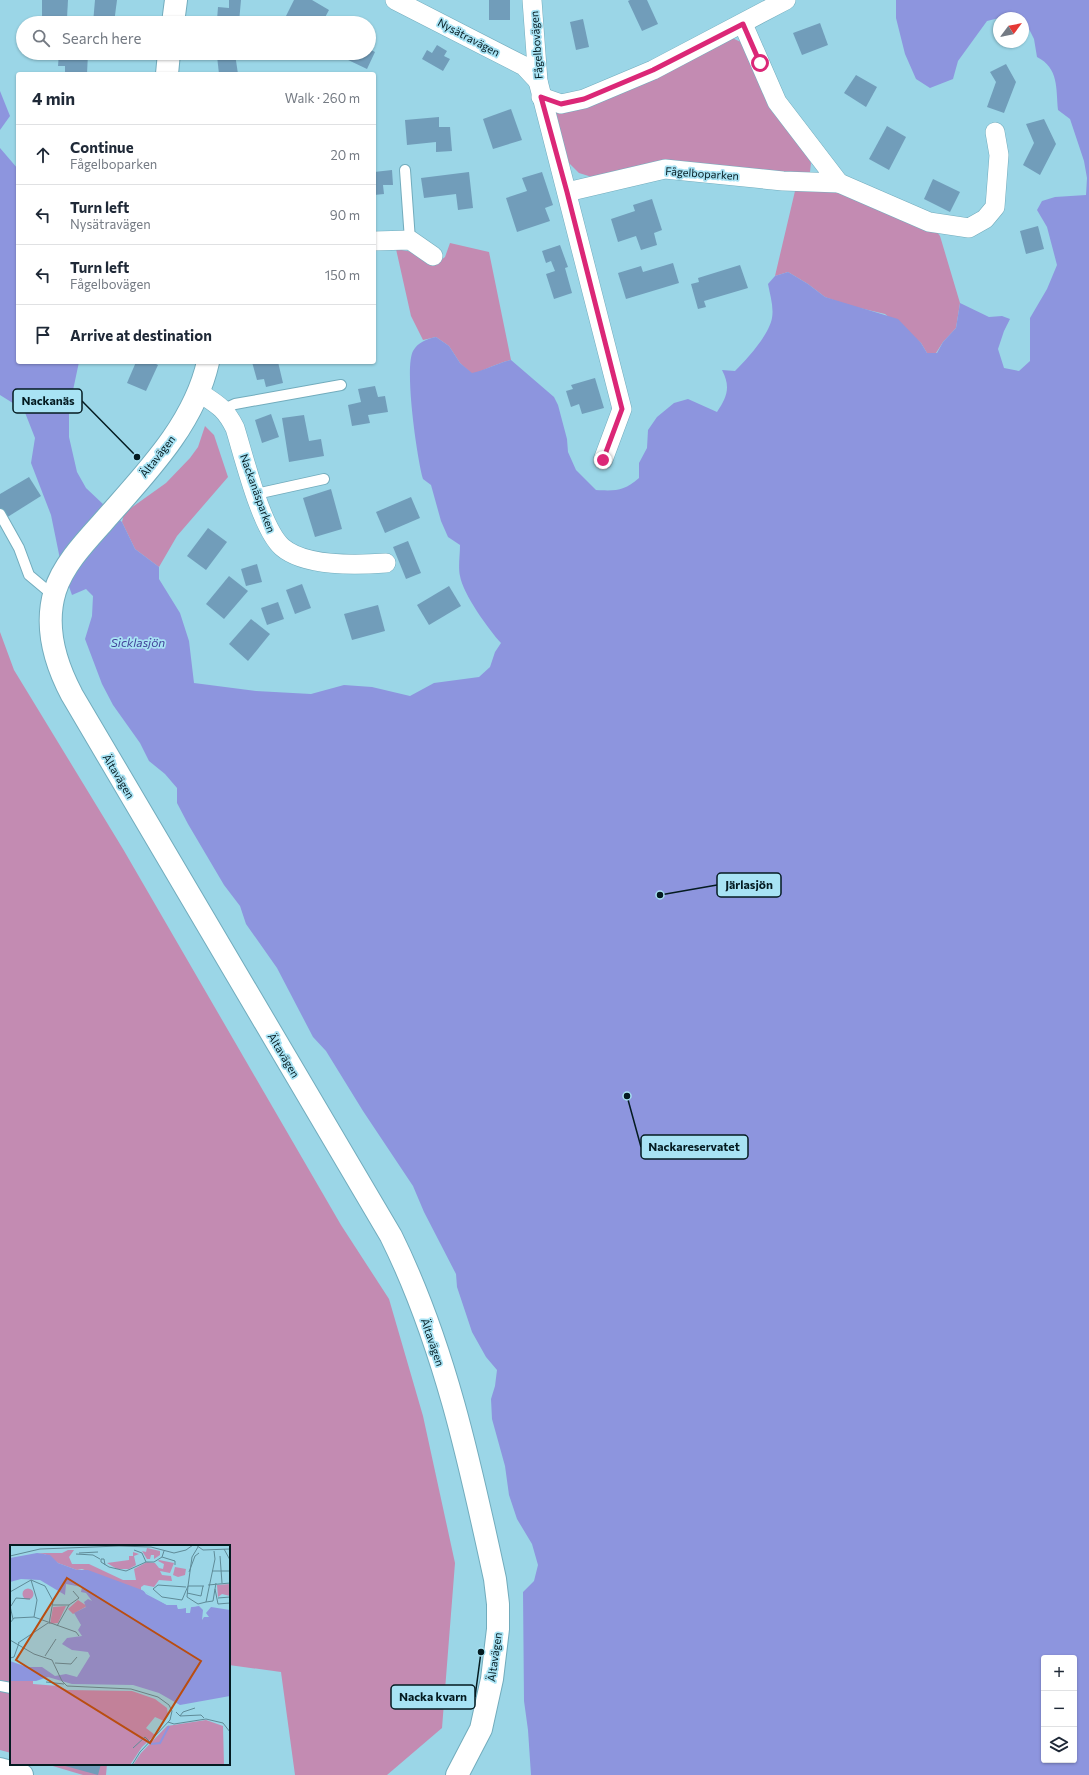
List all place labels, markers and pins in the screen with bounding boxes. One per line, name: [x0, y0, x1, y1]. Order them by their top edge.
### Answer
callout: Nackanäs: [13, 389, 82, 413]
callout: Järlasjön: [717, 873, 781, 897]
callout: Nackareservatet: [641, 1135, 748, 1159]
callout: Nacka kvarn: [391, 1685, 475, 1709]

